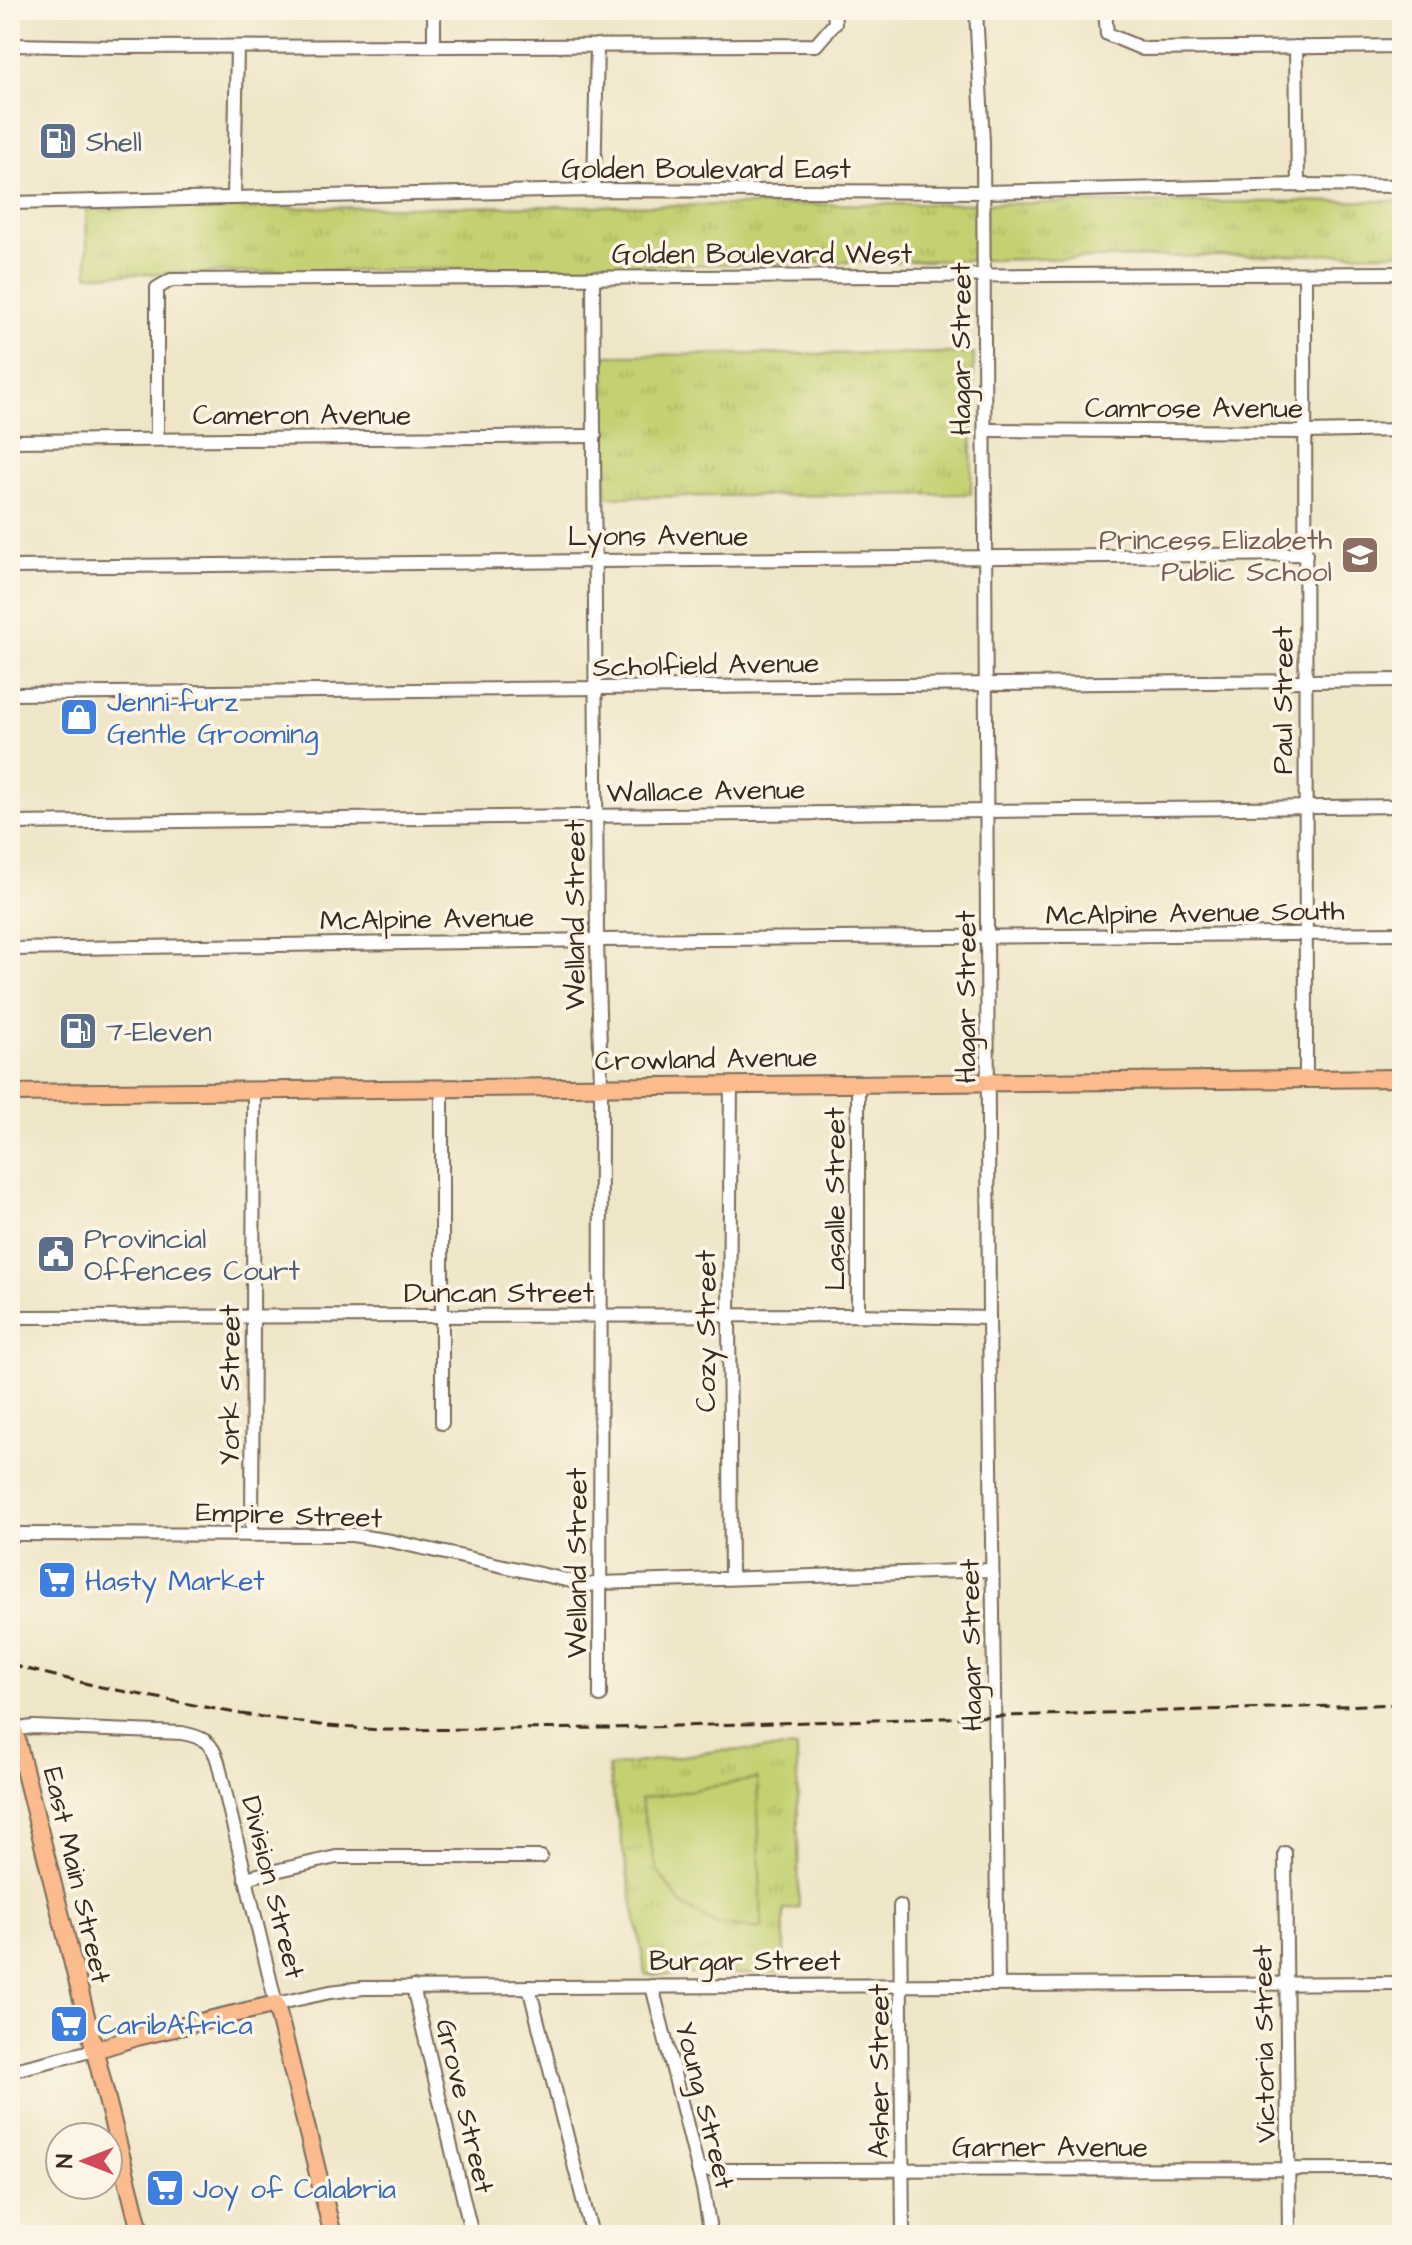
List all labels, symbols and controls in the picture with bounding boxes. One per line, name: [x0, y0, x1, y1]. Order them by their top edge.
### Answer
fuel station icon: Shell: [37, 120, 79, 162]
place label: Shell: [86, 123, 142, 162]
street label: Golden Boulevard East: [561, 150, 852, 189]
street label: Golden Boulevard West: [612, 235, 913, 274]
street label: Hagar Street: [942, 262, 982, 435]
street label: Camrose Avenue: [1085, 389, 1303, 428]
street label: Cameron Avenue: [193, 396, 411, 435]
street label: Lyons Avenue: [568, 517, 748, 558]
place label: Princess Elizabeth Public School: [1099, 521, 1332, 592]
school or university icon: Princess Elizabeth Public School: [1339, 534, 1381, 576]
street label: Paul Street: [1264, 625, 1303, 774]
street label: Scholfield Avenue: [592, 644, 820, 687]
place label: Jenni-furz Gentle Grooming: [107, 683, 318, 755]
shop icon: Jenni-furz Gentle Grooming: [58, 696, 100, 738]
street label: Wallace Avenue: [606, 770, 806, 813]
street label: Welland Street: [556, 819, 595, 1010]
street label: McAlpine Avenue South: [1045, 891, 1345, 936]
street label: McAlpine Avenue: [320, 898, 535, 941]
street label: Hagar Street: [947, 910, 987, 1083]
fuel station icon: 7-Eleven: [57, 1010, 99, 1052]
place label: 7-Eleven: [106, 1013, 212, 1052]
street label: Crowland Avenue: [594, 1038, 818, 1081]
street label: Lasalle Street: [816, 1107, 855, 1291]
place label: Provincial Offences Court: [84, 1220, 301, 1291]
public building icon: Provincial Offences Court: [35, 1233, 77, 1275]
street label: Cozy Street: [687, 1249, 728, 1412]
street label: Duncan Street: [404, 1274, 595, 1313]
street label: York Street: [211, 1304, 250, 1465]
street label: Welland Street: [558, 1467, 597, 1658]
street label: Empire Street: [195, 1493, 383, 1538]
street label: Hagar Street: [950, 1557, 994, 1732]
supermarket icon: Hasty Market: [36, 1559, 78, 1601]
place label: Hasty Market: [85, 1562, 265, 1603]
street label: East Main Street: [33, 1763, 121, 1988]
street label: Division Street: [231, 1792, 314, 1983]
street label: Burgar Street: [649, 1942, 841, 1982]
street label: Victoria Street: [1243, 1944, 1286, 2143]
street label: Asher Street: [860, 1983, 899, 2158]
supermarket icon: CaribAfrica: [48, 2003, 90, 2045]
place label: CaribAfrica: [97, 2006, 253, 2045]
street label: Grove Street: [426, 2015, 504, 2198]
street label: Young Street: [664, 2018, 744, 2194]
north arrow: [44, 2121, 124, 2201]
street label: Garner Avenue: [952, 2128, 1148, 2167]
text: N: [50, 2154, 81, 2168]
supermarket icon: Joy of Calabria: [144, 2167, 186, 2209]
place label: Joy of Calabria: [193, 2170, 396, 2211]

